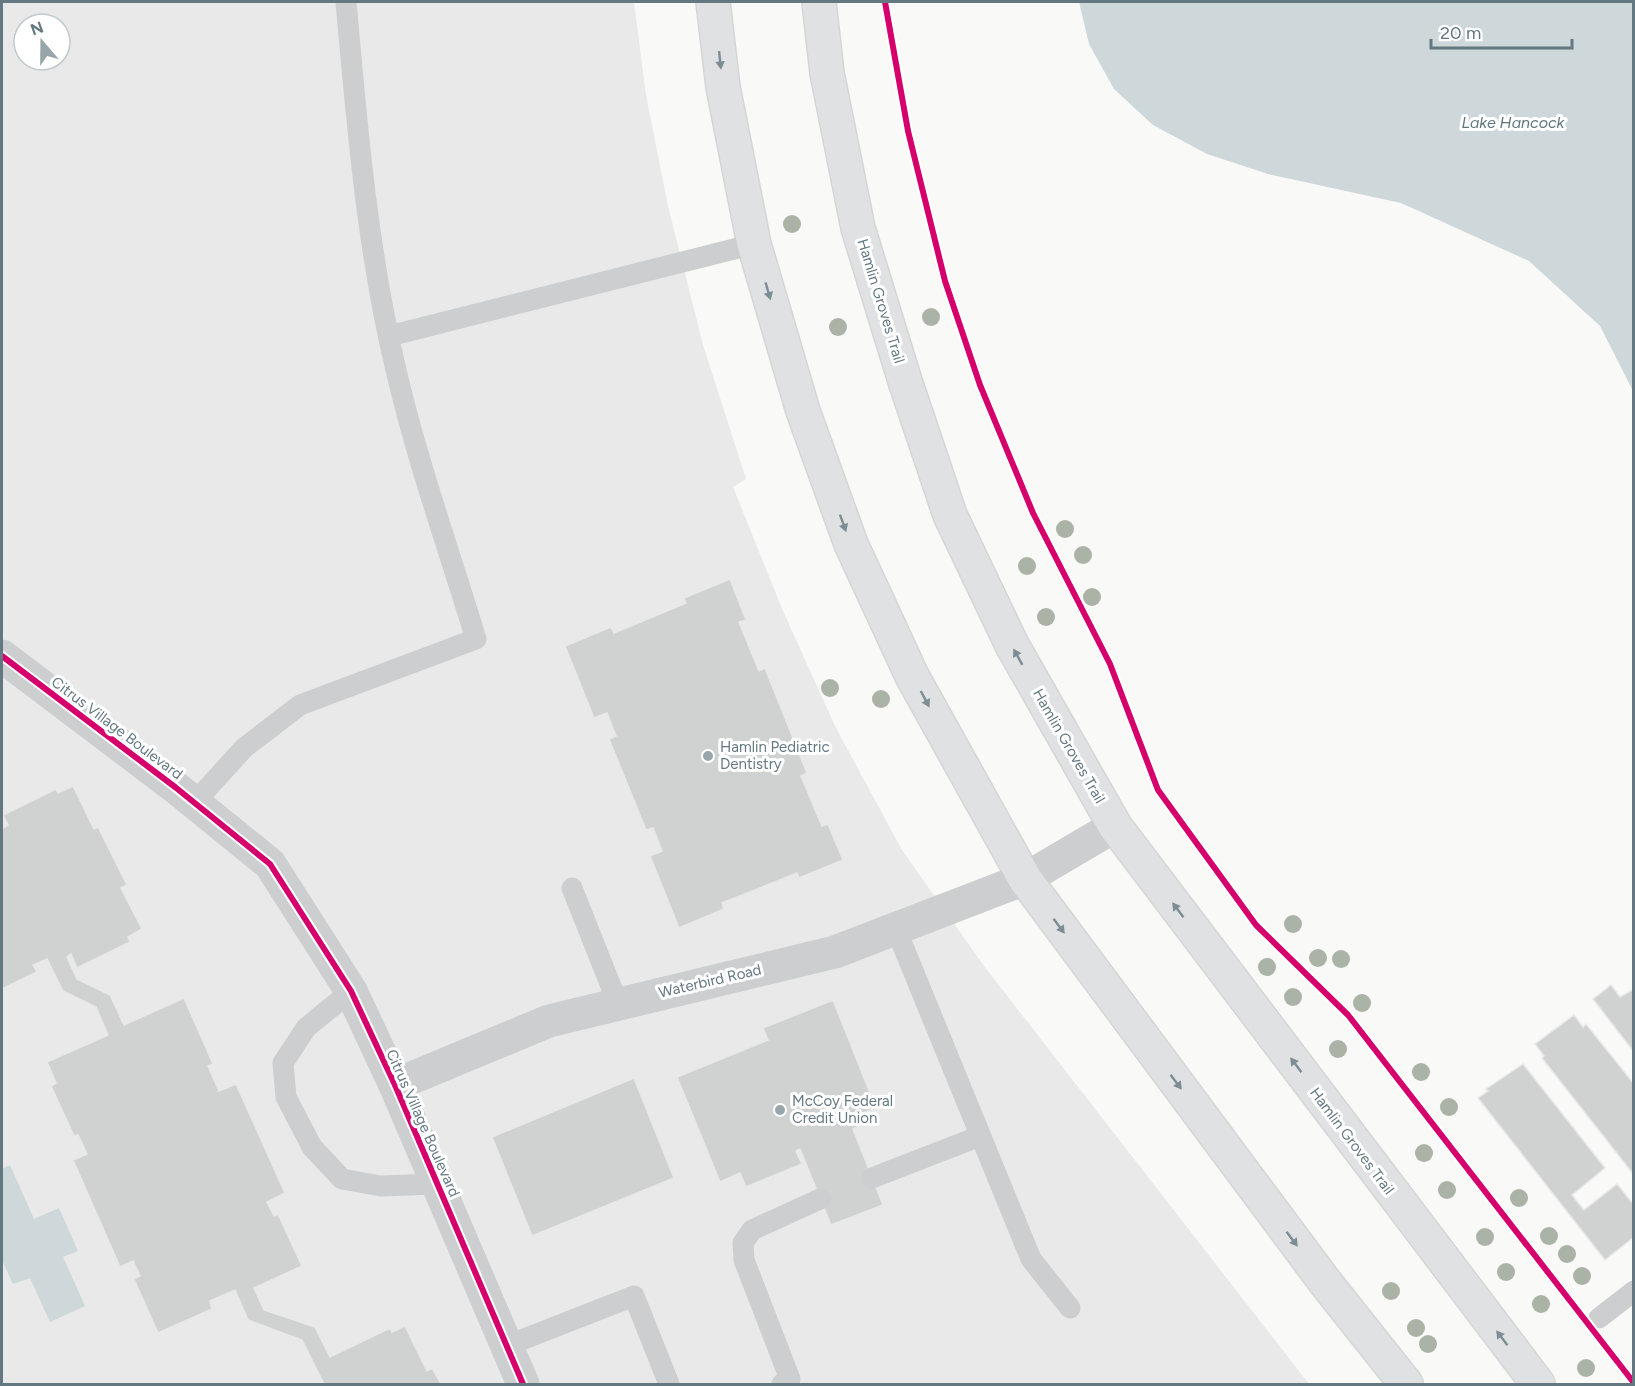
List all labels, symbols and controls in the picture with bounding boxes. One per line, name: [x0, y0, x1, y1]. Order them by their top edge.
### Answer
north arrow: [12, 12, 72, 72]
scale bar: [1431, 12, 1572, 50]
text: N: [28, 17, 46, 39]
text: 20 m: [1440, 22, 1481, 44]
one-way arrow: [715, 50, 724, 69]
water label: Lake Hancock: [1462, 113, 1566, 132]
street label: Hamlin Groves Trail: [854, 237, 908, 365]
one-way arrow: [764, 282, 773, 300]
one-way arrow: [838, 514, 848, 532]
one-way arrow: [1013, 648, 1023, 665]
street label: Citrus Village Boulevard: [48, 673, 186, 783]
street label: Hamlin Groves Trail: [1029, 686, 1109, 806]
one-way arrow: [920, 691, 930, 708]
place label: Hamlin Pediatric Dentistry: [720, 738, 830, 773]
marker: Hamlin Pediatric Dentistry: [701, 749, 715, 763]
one-way arrow: [1173, 902, 1185, 917]
one-way arrow: [1053, 918, 1065, 933]
street label: Waterbird Road: [657, 960, 763, 1002]
street label: Citrus Village Boulevard: [382, 1046, 464, 1200]
one-way arrow: [1290, 1058, 1302, 1073]
one-way arrow: [1170, 1074, 1182, 1090]
street label: Hamlin Groves Trail: [1306, 1084, 1398, 1198]
place label: McCoy Federal Credit Union: [792, 1092, 893, 1127]
marker: McCoy Federal Credit Union: [773, 1103, 787, 1117]
one-way arrow: [1286, 1231, 1298, 1246]
one-way arrow: [1496, 1330, 1508, 1346]

